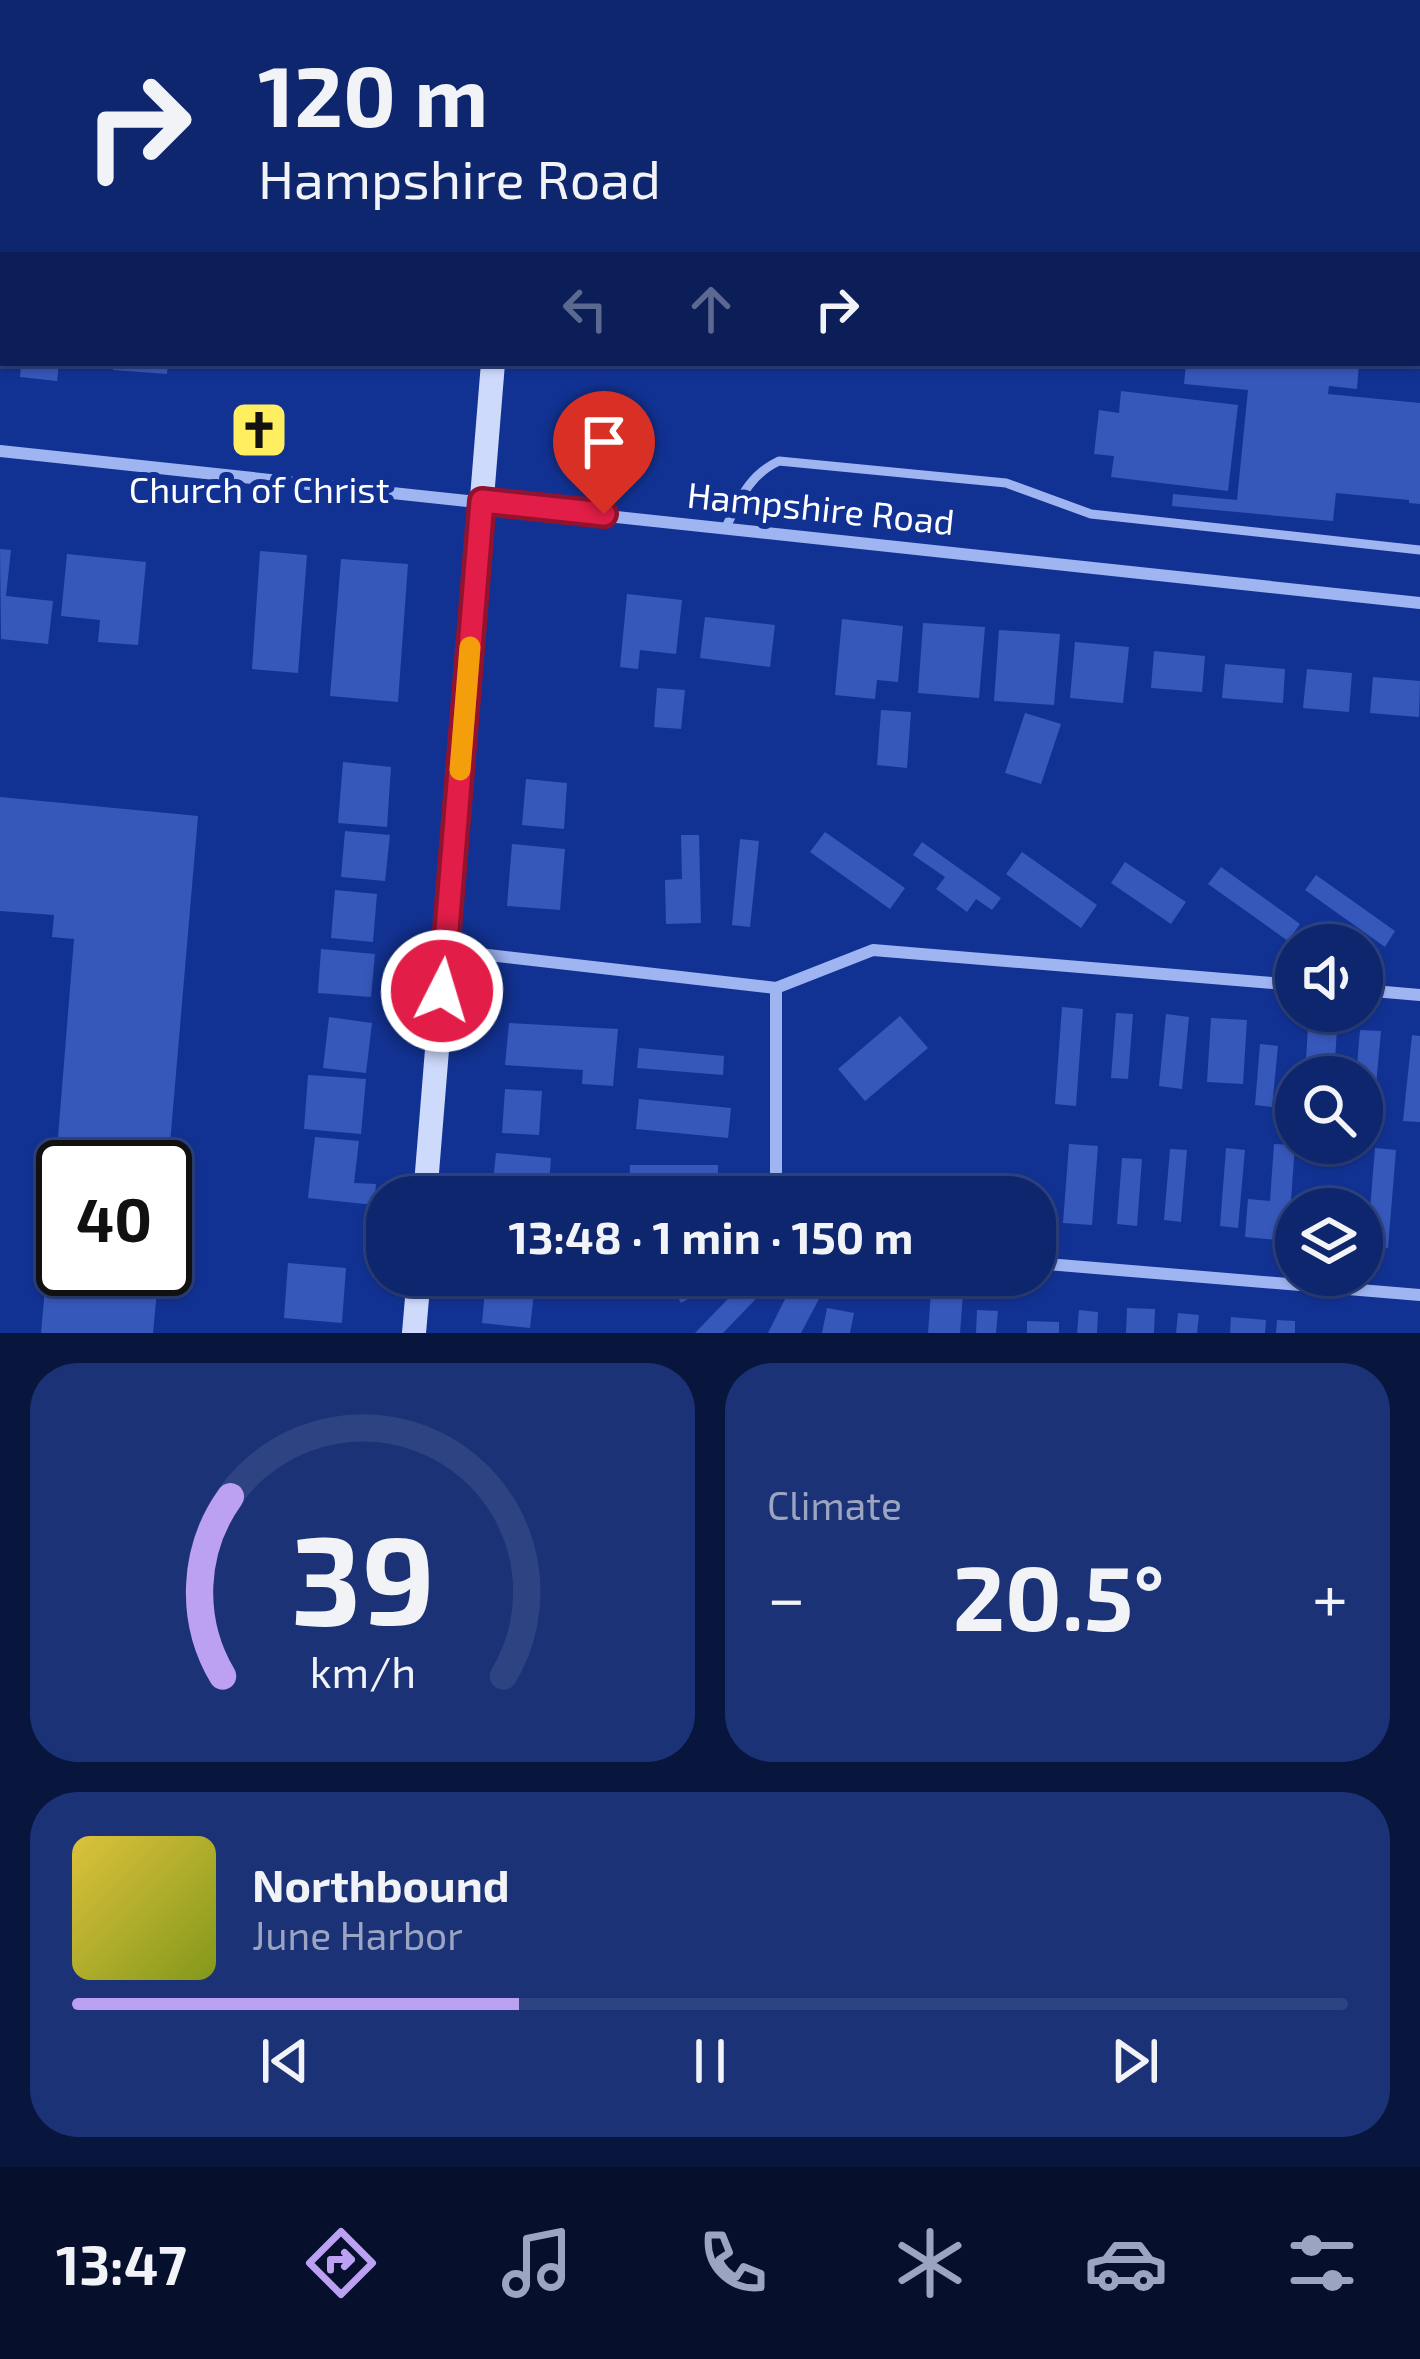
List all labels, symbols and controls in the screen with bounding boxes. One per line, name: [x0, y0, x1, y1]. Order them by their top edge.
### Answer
text: 120 m: [258, 43, 488, 144]
icon: right: [60, 48, 216, 204]
text: Hampshire Road: [258, 145, 661, 210]
icon: left: [552, 276, 618, 342]
icon: ahead: [678, 276, 744, 342]
icon: right: [804, 276, 870, 342]
pin: [553, 391, 655, 514]
church icon: Church of Christ: [228, 399, 290, 461]
icon: arrive: [571, 409, 637, 475]
place label: Church of Christ: [129, 467, 389, 510]
street label: Hampshire Road: [685, 472, 957, 542]
map controls: [1275, 924, 1383, 1296]
button: sound: [1275, 924, 1383, 1032]
position arrow: [379, 928, 505, 1054]
button: search: [1275, 1056, 1383, 1164]
speed limit sign: 40: [36, 1140, 192, 1296]
button: layers: [1275, 1188, 1383, 1296]
text: 13:48 · 1 min · 150 m: [508, 1209, 914, 1263]
text: Climate: [767, 1481, 902, 1528]
text: 39: [290, 1500, 435, 1650]
text: 20.5°: [953, 1541, 1164, 1649]
text: −: [767, 1556, 806, 1635]
text: +: [1312, 1556, 1348, 1635]
text: km/h: [309, 1644, 416, 1696]
text: Northbound: [252, 1857, 510, 1911]
text: June Harbor: [252, 1911, 463, 1958]
icon: previous: [252, 2028, 318, 2094]
icon: pause: [677, 2028, 743, 2094]
icon: next: [1102, 2028, 1168, 2094]
icon: directions: [299, 2221, 383, 2305]
icon: music: [495, 2221, 579, 2305]
icon: phone: [691, 2221, 775, 2305]
icon: climate: [888, 2221, 972, 2305]
icon: car: [1084, 2221, 1168, 2305]
icon: filters: [1280, 2221, 1364, 2305]
text: 13:47: [56, 2231, 187, 2296]

